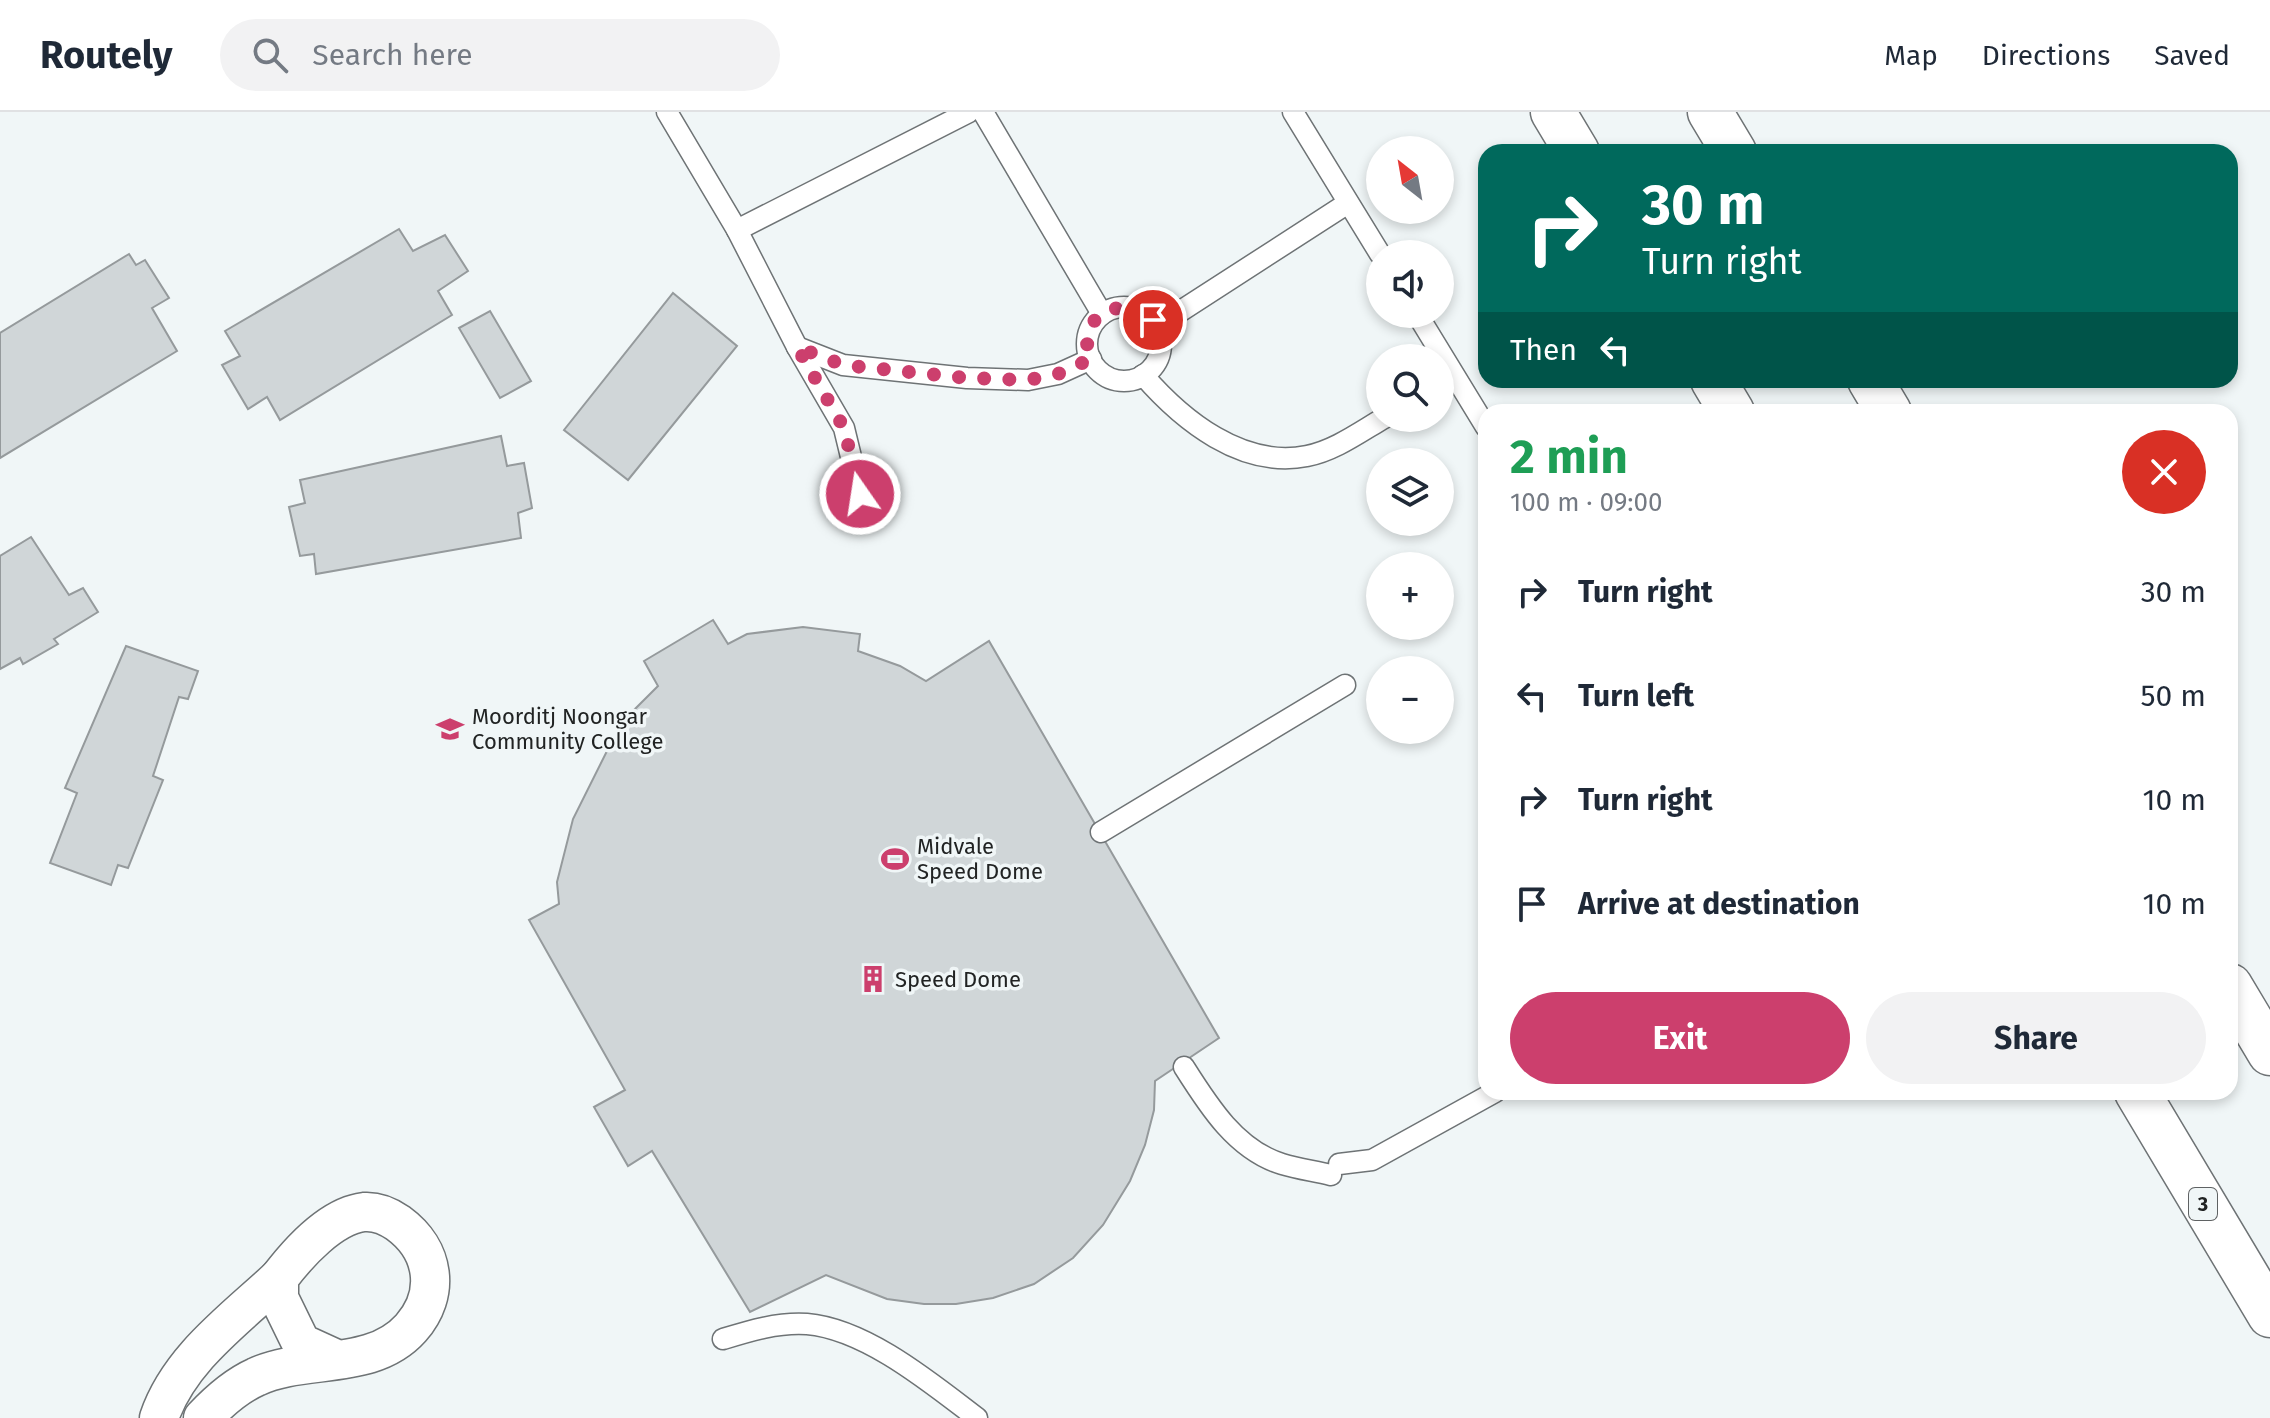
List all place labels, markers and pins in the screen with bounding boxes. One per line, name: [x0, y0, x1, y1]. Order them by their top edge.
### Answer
pin: [1119, 286, 1187, 354]
place label: Moorditj Noongar Community College: [472, 703, 663, 755]
school or university icon: Moorditj Noongar Community College: [435, 714, 465, 744]
place label: Midvale Speed Dome: [917, 833, 1043, 885]
sports icon: Midvale Speed Dome: [880, 844, 910, 874]
building icon: Speed Dome: [858, 964, 888, 994]
place label: Speed Dome: [895, 966, 1021, 993]

